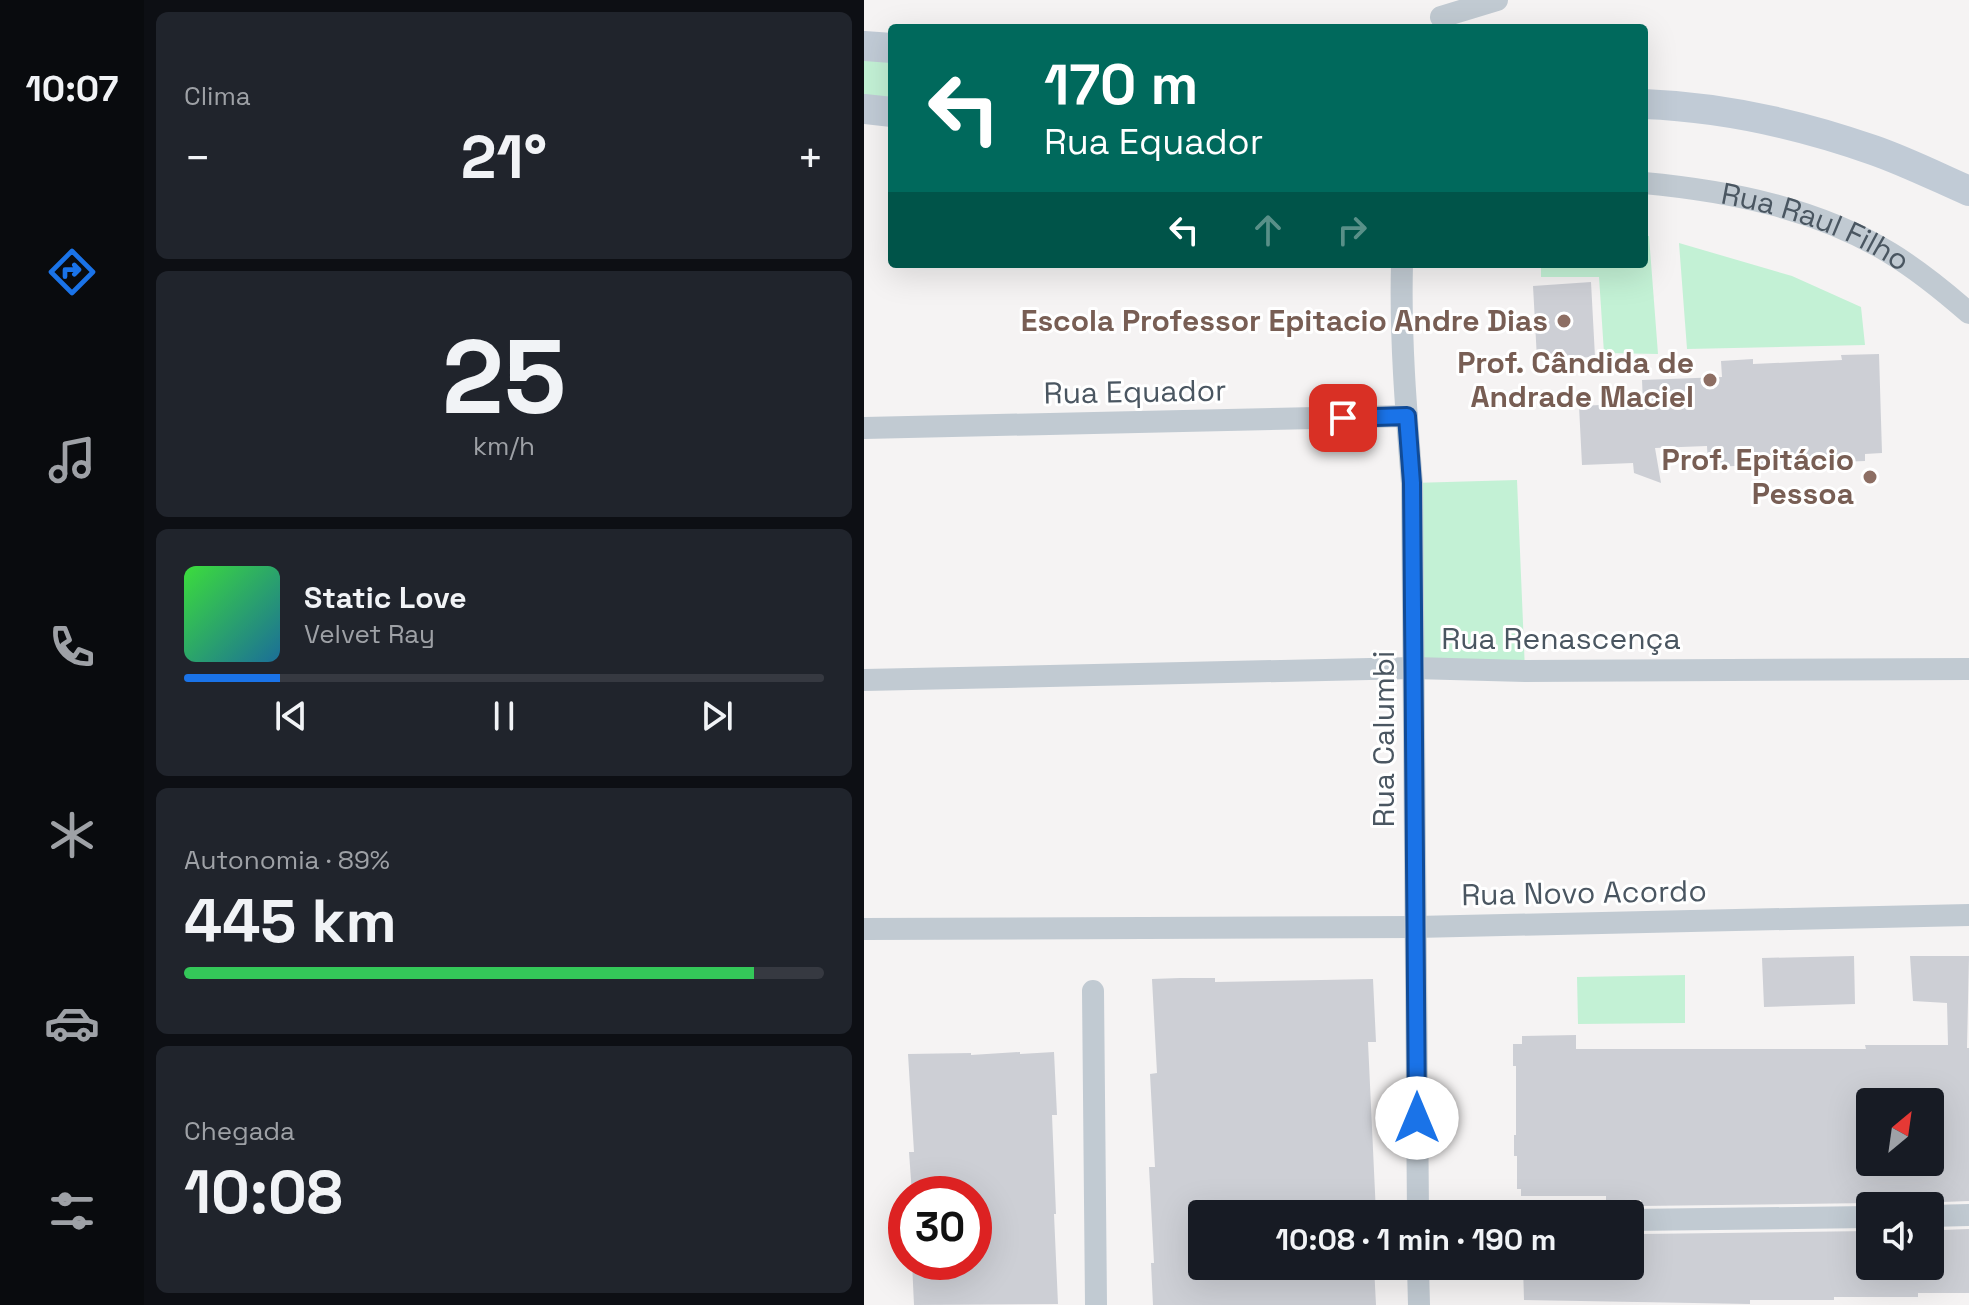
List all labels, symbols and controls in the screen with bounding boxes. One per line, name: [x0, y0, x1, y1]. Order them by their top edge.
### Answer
text: 170 m: [1044, 49, 1198, 120]
icon: left: [912, 56, 1016, 160]
text: 10:07: [26, 66, 118, 112]
text: Clima: [184, 79, 251, 113]
text: 21°: [461, 119, 547, 196]
text: Rua Equador: [1044, 119, 1263, 165]
text: −: [184, 130, 211, 186]
text: +: [797, 130, 824, 186]
street label: Rua Raul Filho: [1718, 174, 1917, 280]
icon: left: [1162, 208, 1206, 252]
icon: ahead: [1246, 208, 1290, 252]
icon: right: [1330, 208, 1374, 252]
icon: directions: [44, 244, 100, 300]
place label: Escola Professor Epitacio Andre Dias: [1021, 301, 1548, 340]
text: 25: [442, 311, 566, 443]
marker: Escola Professor Epitacio Andre Dias: [1555, 312, 1573, 330]
place label: Prof. Cândida de Andrade Maciel: [1457, 343, 1694, 416]
street label: Rua Equador: [1043, 370, 1227, 413]
marker: Prof. Cândida de Andrade Maciel: [1701, 371, 1719, 389]
pin: [1309, 384, 1377, 452]
icon: arrive: [1321, 396, 1365, 440]
text: km/h: [473, 429, 535, 463]
icon: music: [44, 432, 100, 488]
place label: Prof. Epitácio Pessoa: [1662, 440, 1854, 513]
marker: Prof. Epitácio Pessoa: [1861, 468, 1879, 486]
text: Static Love: [304, 578, 467, 617]
text: Velvet Ray: [304, 617, 435, 651]
icon: phone: [44, 619, 100, 675]
street label: Rua Renascença: [1441, 619, 1681, 658]
street label: Rua Calumbi: [1364, 651, 1403, 827]
icon: previous: [269, 694, 313, 738]
icon: pause: [482, 694, 526, 738]
icon: next: [695, 694, 739, 738]
icon: climate: [44, 807, 100, 863]
text: Autonomia · 89%: [184, 843, 390, 877]
street label: Rua Novo Acordo: [1461, 871, 1707, 914]
text: 445 km: [184, 883, 397, 960]
icon: car: [44, 995, 100, 1051]
position arrow: [1375, 1076, 1459, 1160]
north arrow: [1856, 1088, 1944, 1176]
map controls: [1856, 1088, 1944, 1280]
text: Chegada: [184, 1114, 295, 1148]
text: 10:08: [184, 1154, 343, 1231]
speed limit sign: 30: [888, 1176, 992, 1280]
icon: filters: [44, 1183, 100, 1239]
button: sound: [1856, 1192, 1944, 1280]
text: 10:08 · 1 min · 190 m: [1276, 1220, 1556, 1259]

